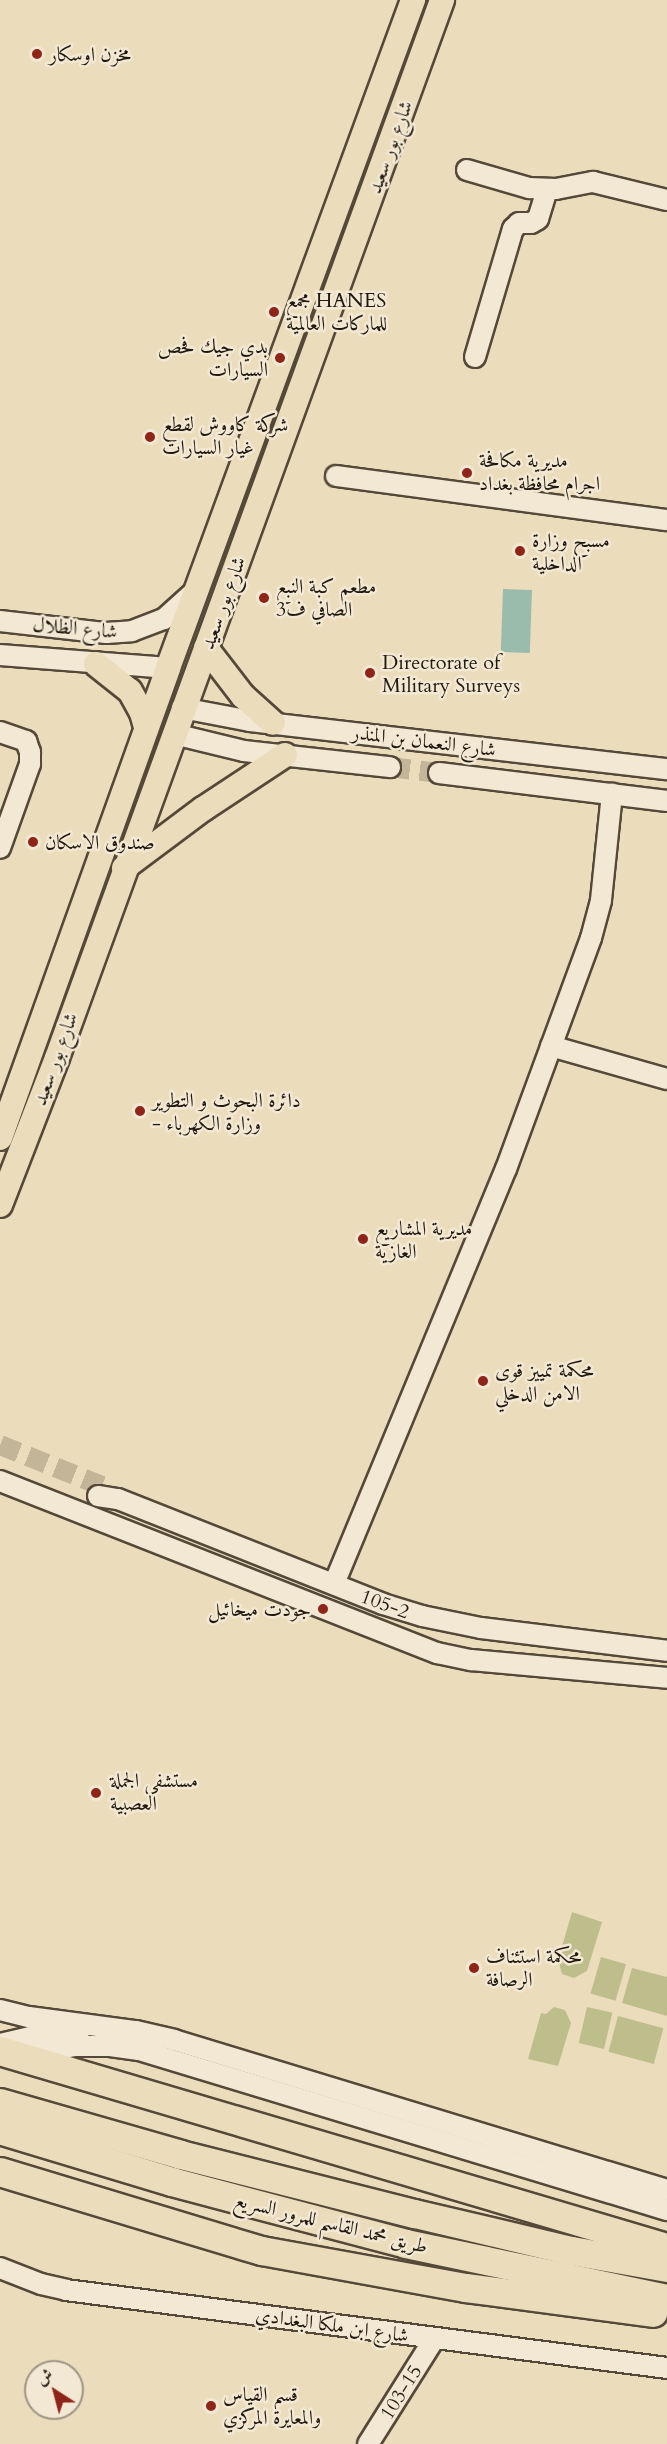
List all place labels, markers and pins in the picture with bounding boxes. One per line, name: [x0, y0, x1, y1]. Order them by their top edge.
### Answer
place label: مخزن اوسكار: [49, 42, 131, 66]
marker: مخزن اوسكار: [30, 47, 44, 61]
place label: مجمع HANES للماركات العالمية: [286, 288, 387, 335]
marker: مجمع HANES للماركات العالمية: [267, 305, 281, 319]
place label: بدي جيك فحص السيارات: [158, 334, 268, 381]
marker: بدي جيك فحص السيارات: [273, 351, 287, 365]
place label: شركة كاووش لقطع غيار السيارات: [162, 413, 288, 460]
marker: شركة كاووش لقطع غيار السيارات: [143, 430, 157, 444]
place label: مديرية مكافحة اجرام محافظة بغداد: [479, 449, 600, 496]
marker: مديرية مكافحة اجرام محافظة بغداد: [460, 466, 474, 480]
place label: مسبح وزارة الداخلية: [532, 528, 610, 575]
marker: مسبح وزارة الداخلية: [513, 544, 527, 558]
place label: مطعم كبة النبع الصافي ف3: [276, 574, 376, 621]
marker: مطعم كبة النبع الصافي ف3: [257, 591, 271, 605]
place label: Directorate of Military Surveys: [382, 650, 520, 697]
marker: Directorate of Military Surveys: [363, 666, 377, 680]
place label: صندوق الاسكان: [45, 830, 155, 854]
marker: صندوق الاسكان: [26, 835, 40, 849]
place label: دائرة البحوث و التطوير - وزارة الكهرباء: [152, 1088, 301, 1135]
marker: دائرة البحوث و التطوير - وزارة الكهرباء: [133, 1104, 147, 1118]
place label: مديرية المشاريع الغازية: [375, 1216, 472, 1263]
marker: مديرية المشاريع الغازية: [356, 1232, 370, 1246]
place label: محكمة تمييز قوى الامن الدخلي: [495, 1358, 594, 1405]
marker: محكمة تمييز قوى الامن الدخلي: [476, 1374, 490, 1388]
place label: جودت ميخائيل: [208, 1597, 311, 1621]
marker: جودت ميخائيل: [316, 1602, 330, 1616]
place label: مستشفى الجملة العصبية: [110, 1769, 198, 1816]
marker: مستشفى الجملة العصبية: [87, 1784, 105, 1802]
place label: محكمة استئناف الرصافة: [486, 1944, 581, 1991]
marker: محكمة استئناف الرصافة: [467, 1961, 481, 1975]
place label: قسم القياس والمعايرة المركزي: [223, 2382, 321, 2429]
marker: قسم القياس والمعايرة المركزي: [204, 2399, 218, 2413]

